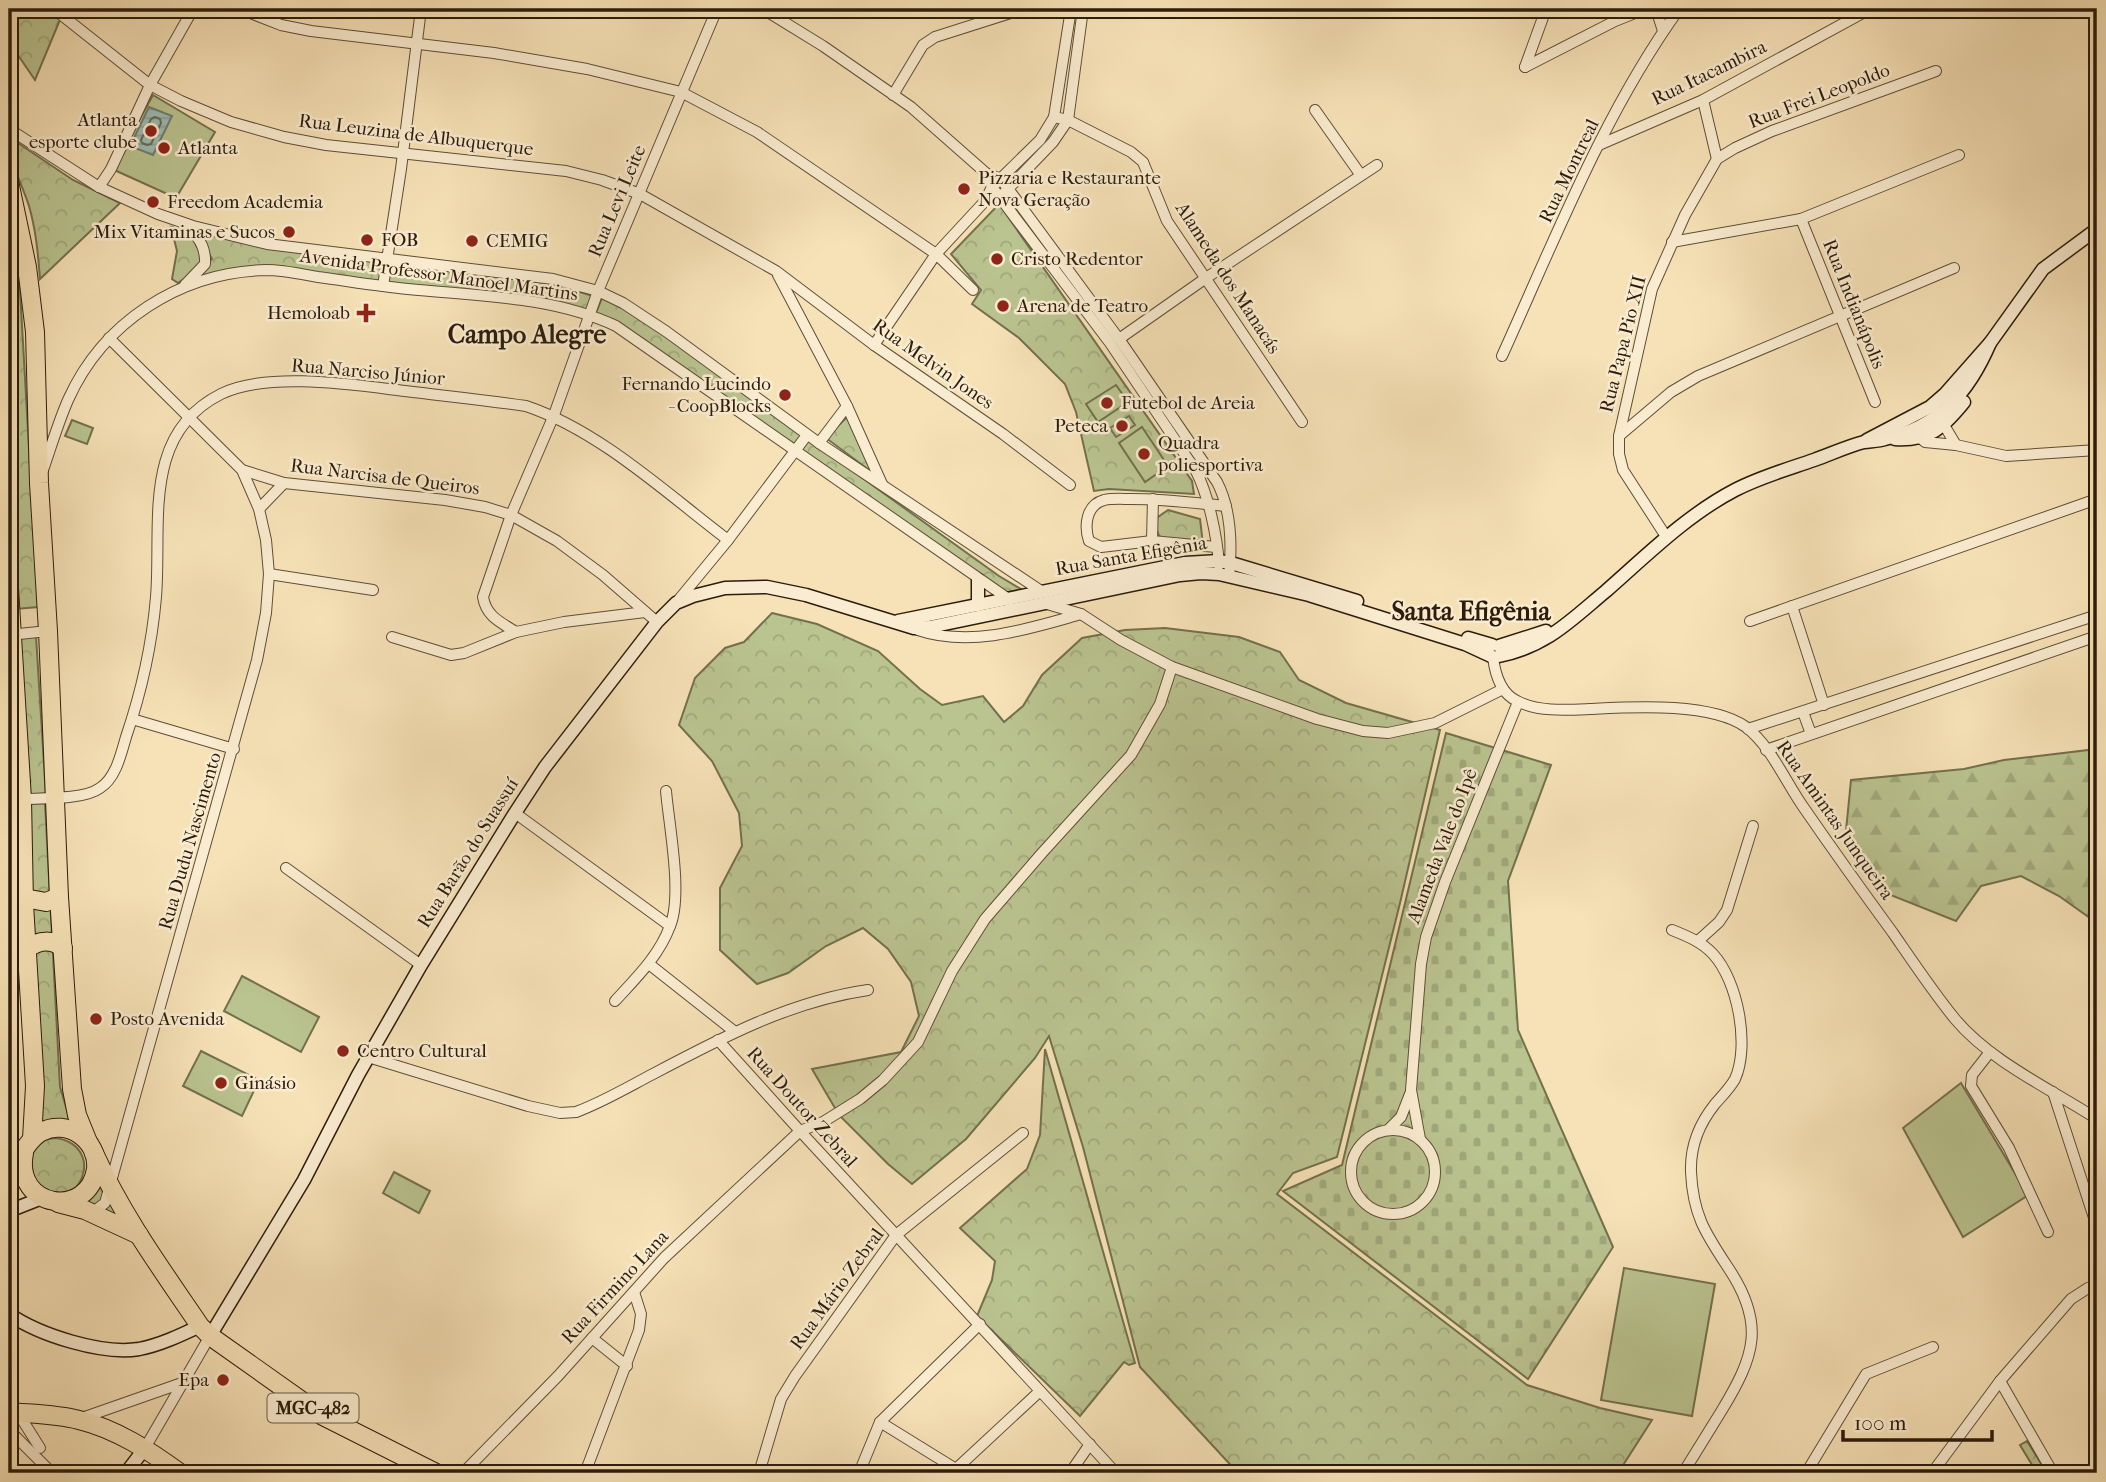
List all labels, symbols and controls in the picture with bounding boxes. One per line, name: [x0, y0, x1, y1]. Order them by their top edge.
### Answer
street label: Rua Itacambira: [1648, 36, 1770, 110]
street label: Rua Frei Leopoldo: [1745, 59, 1893, 133]
place label: Atlanta esporte clube: [29, 109, 137, 153]
street label: Rua Leuzina de Albuquerque: [297, 110, 535, 160]
street label: Rua Montreal: [1534, 115, 1604, 227]
marker: Atlanta esporte clube: [143, 123, 159, 139]
place label: Atlanta: [177, 137, 238, 159]
marker: Atlanta: [156, 140, 172, 156]
street label: Rua Levi Leite: [583, 142, 651, 260]
place label: Pizzaria e Restaurante Nova Geração: [978, 167, 1161, 211]
marker: Pizzaria e Restaurante Nova Geração: [956, 181, 972, 197]
place label: Freedom Academia: [167, 191, 323, 213]
marker: Freedom Academia: [145, 194, 161, 210]
street label: Alameda dos Manacás: [1170, 197, 1285, 358]
place label: Mix Vitaminas e Sucos: [93, 221, 275, 243]
marker: Mix Vitaminas e Sucos: [281, 224, 297, 240]
place label: FOB: [381, 229, 418, 251]
place label: CEMIG: [486, 230, 548, 252]
marker: FOB: [359, 232, 375, 248]
marker: CEMIG: [464, 233, 480, 249]
street label: Rua Indianápolis: [1818, 236, 1890, 372]
street label: Avenida Professor Manoel Martins: [298, 244, 579, 305]
place label: Cristo Redentor: [1011, 248, 1144, 270]
marker: Cristo Redentor: [989, 251, 1005, 267]
street label: Rua Papa Pio XII: [1595, 273, 1651, 415]
place label: Arena de Teatro: [1016, 295, 1149, 317]
marker: Arena de Teatro: [995, 298, 1011, 314]
place label: Hemoloab: [267, 302, 350, 324]
marker: Hemoloab: [356, 303, 376, 323]
street label: Rua Melvin Jones: [868, 314, 998, 414]
district label: Campo Alegre: [448, 319, 606, 350]
street label: Rua Narciso Júnior: [290, 354, 447, 390]
place label: Fernando Lucindo - CoopBlocks: [622, 373, 771, 417]
marker: Fernando Lucindo - CoopBlocks: [777, 387, 793, 403]
place label: Futebol de Areia: [1121, 392, 1255, 414]
marker: Futebol de Areia: [1099, 395, 1115, 411]
place label: Peteca: [1054, 415, 1108, 437]
marker: Peteca: [1114, 418, 1130, 434]
place label: Quadra poliesportiva: [1157, 432, 1263, 476]
marker: Quadra poliesportiva: [1136, 446, 1152, 462]
street label: Rua Narcisa de Queiros: [289, 454, 481, 500]
street label: Rua Santa Efigênia: [1054, 532, 1209, 580]
district label: Santa Efigênia: [1391, 596, 1552, 627]
street label: Rua Amintas Junqueira: [1772, 736, 1898, 904]
street label: Rua Dudu Nascimento: [154, 749, 226, 932]
street label: Alameda Vale do Ipê: [1402, 765, 1482, 928]
street label: Rua Barão do Suassuí: [413, 774, 523, 932]
place label: Posto Avenida: [110, 1008, 224, 1030]
marker: Posto Avenida: [88, 1011, 104, 1027]
place label: Centro Cultural: [357, 1040, 487, 1062]
street label: Rua Doutor Zebral: [742, 1042, 862, 1172]
marker: Centro Cultural: [335, 1043, 351, 1059]
place label: Ginásio: [235, 1072, 296, 1094]
marker: Ginásio: [213, 1075, 229, 1091]
street label: Rua Mário Zebral: [786, 1224, 888, 1354]
street label: Rua Firmino Lana: [557, 1226, 673, 1348]
place label: Epa: [178, 1369, 209, 1391]
marker: Epa: [215, 1372, 231, 1388]
road number: MGC-482: [268, 1394, 358, 1422]
scale bar: [1843, 1398, 1992, 1442]
text: 100 m: [1854, 1411, 1907, 1435]

